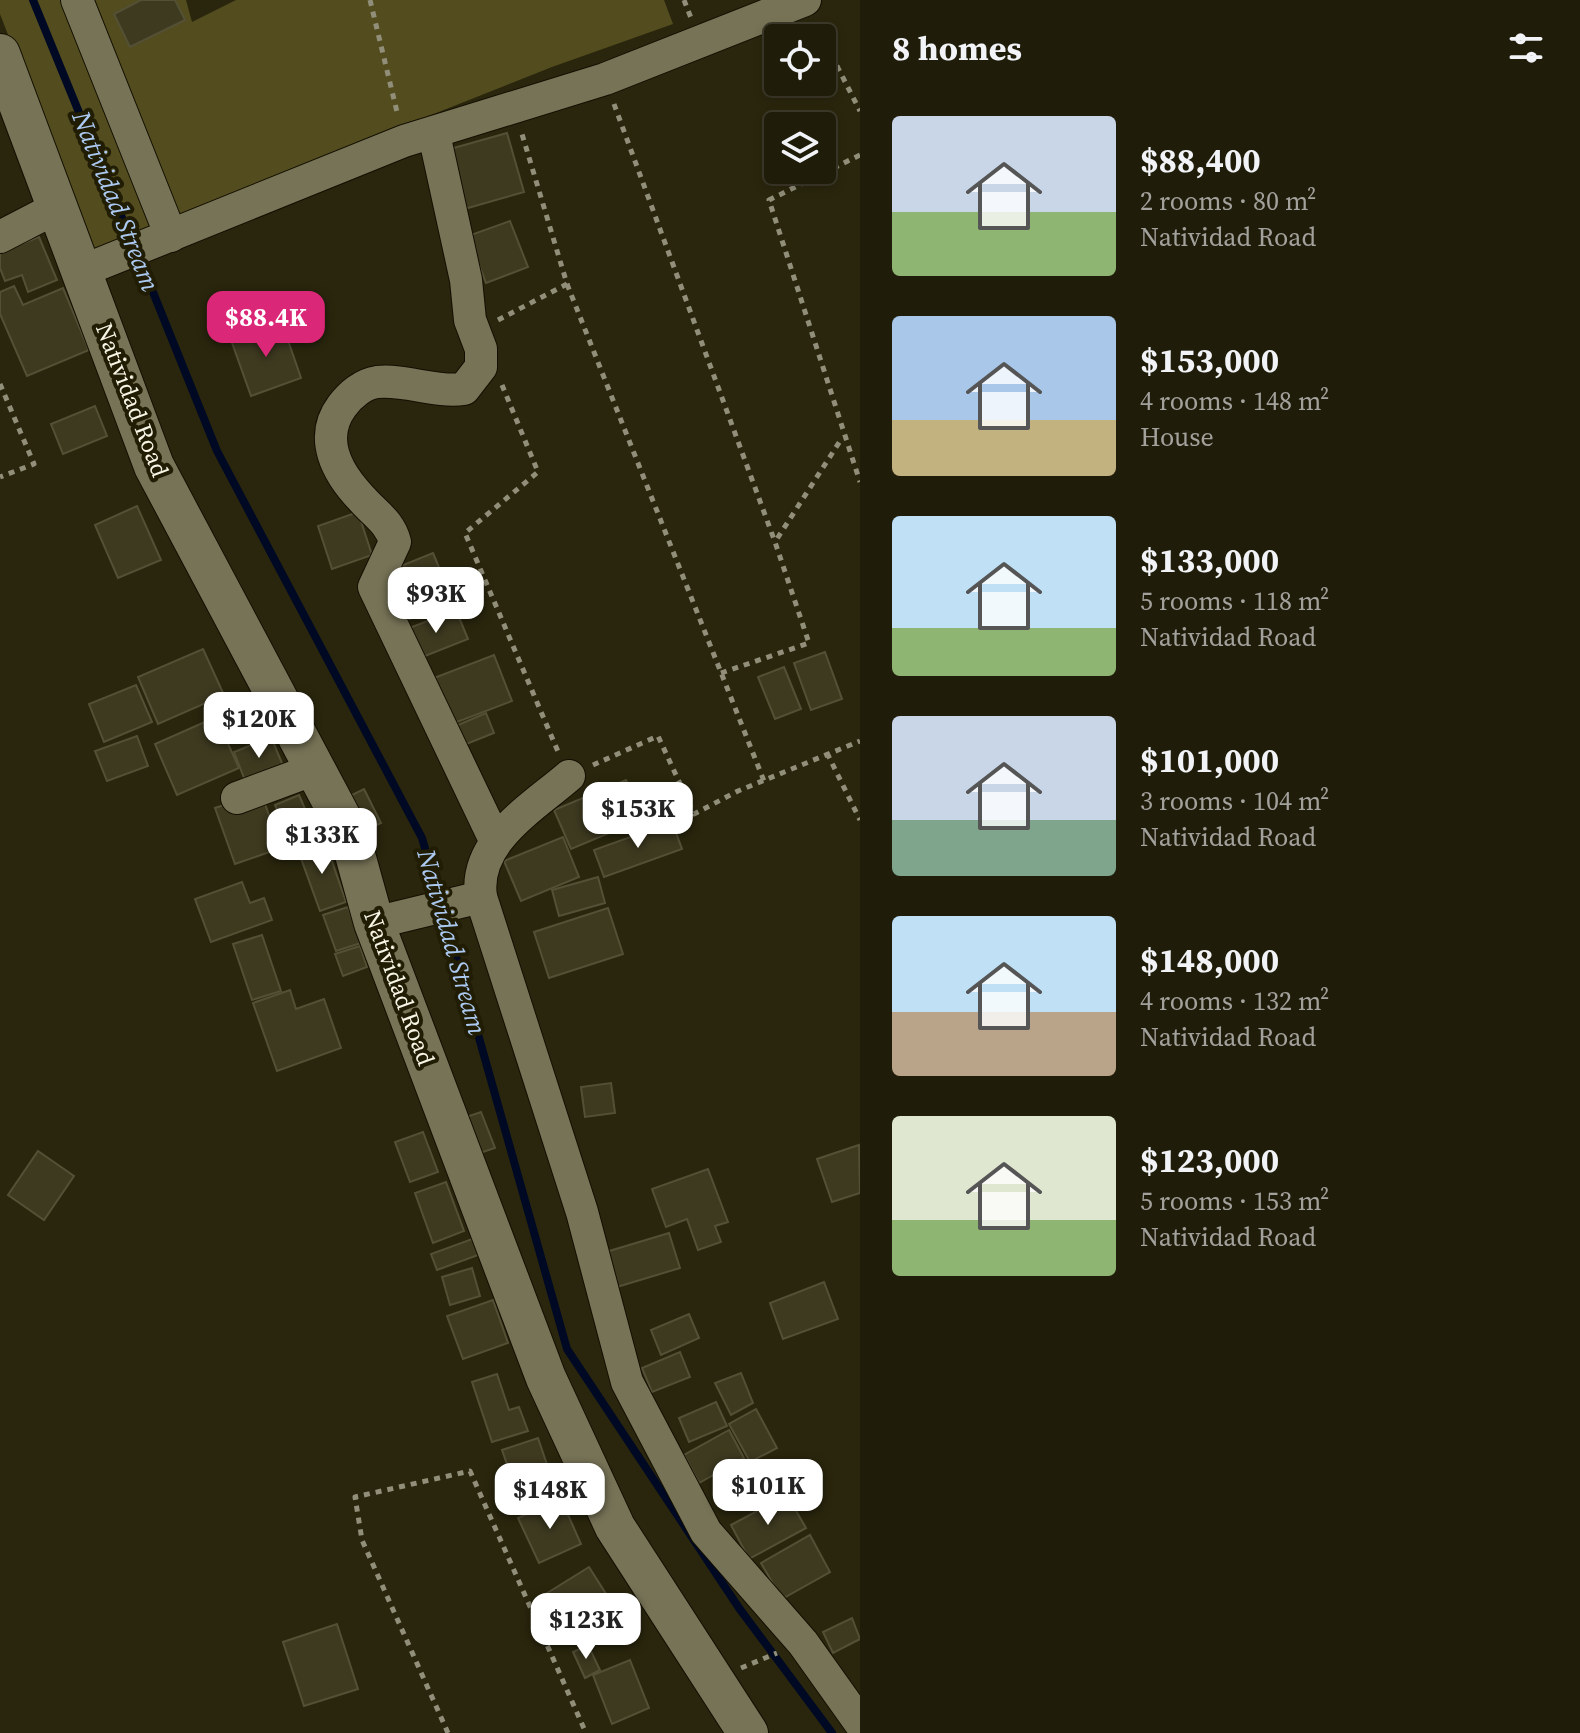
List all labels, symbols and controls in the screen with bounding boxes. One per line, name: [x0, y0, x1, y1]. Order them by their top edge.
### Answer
map controls: [764, 24, 836, 184]
button: locate: [764, 24, 836, 96]
text: 8 homes: [892, 25, 1022, 71]
icon: filters: [1504, 26, 1548, 70]
water label: Natividad Stream: [63, 105, 169, 296]
button: layers: [764, 112, 836, 184]
text: $88,400: [1140, 137, 1261, 183]
icon: home: [956, 148, 1052, 244]
text: 2 rooms · 80 m²: [1140, 183, 1316, 219]
text: Natividad Road: [1140, 219, 1316, 255]
pin: $88.4K: [201, 291, 331, 359]
text: $88.4K: [225, 299, 307, 335]
street label: Natividad Road: [88, 318, 177, 482]
text: $153,000: [1140, 337, 1279, 383]
icon: home: [956, 348, 1052, 444]
text: 4 rooms · 148 m²: [1140, 383, 1329, 419]
text: House: [1140, 419, 1214, 455]
text: $133,000: [1140, 537, 1279, 583]
icon: home: [956, 548, 1052, 644]
pin: $93K: [389, 567, 483, 635]
text: $93K: [406, 575, 466, 611]
text: 5 rooms · 118 m²: [1140, 583, 1329, 619]
text: Natividad Road: [1140, 619, 1316, 655]
pin: $120K: [203, 692, 315, 760]
text: $120K: [222, 700, 296, 736]
text: $101,000: [1140, 737, 1279, 783]
icon: home: [956, 748, 1052, 844]
pin: $153K: [582, 782, 694, 850]
text: 3 rooms · 104 m²: [1140, 783, 1329, 819]
text: $153K: [601, 790, 675, 826]
pin: $133K: [266, 808, 378, 876]
text: $133K: [285, 816, 359, 852]
text: Natividad Road: [1140, 819, 1316, 855]
water label: Natividad Stream: [408, 844, 496, 1039]
street label: Natividad Road: [356, 906, 443, 1070]
text: $148,000: [1140, 937, 1279, 983]
icon: home: [956, 948, 1052, 1044]
text: 4 rooms · 132 m²: [1140, 983, 1329, 1019]
text: Natividad Road: [1140, 1019, 1316, 1055]
text: $123,000: [1140, 1137, 1279, 1183]
icon: home: [956, 1148, 1052, 1244]
text: 5 rooms · 153 m²: [1140, 1183, 1329, 1219]
text: Natividad Road: [1140, 1219, 1316, 1255]
pin: $101K: [712, 1459, 824, 1527]
pin: $148K: [494, 1463, 606, 1531]
text: $101K: [731, 1467, 805, 1503]
text: $148K: [513, 1471, 587, 1507]
pin: $123K: [530, 1593, 642, 1661]
text: $123K: [549, 1601, 623, 1637]

